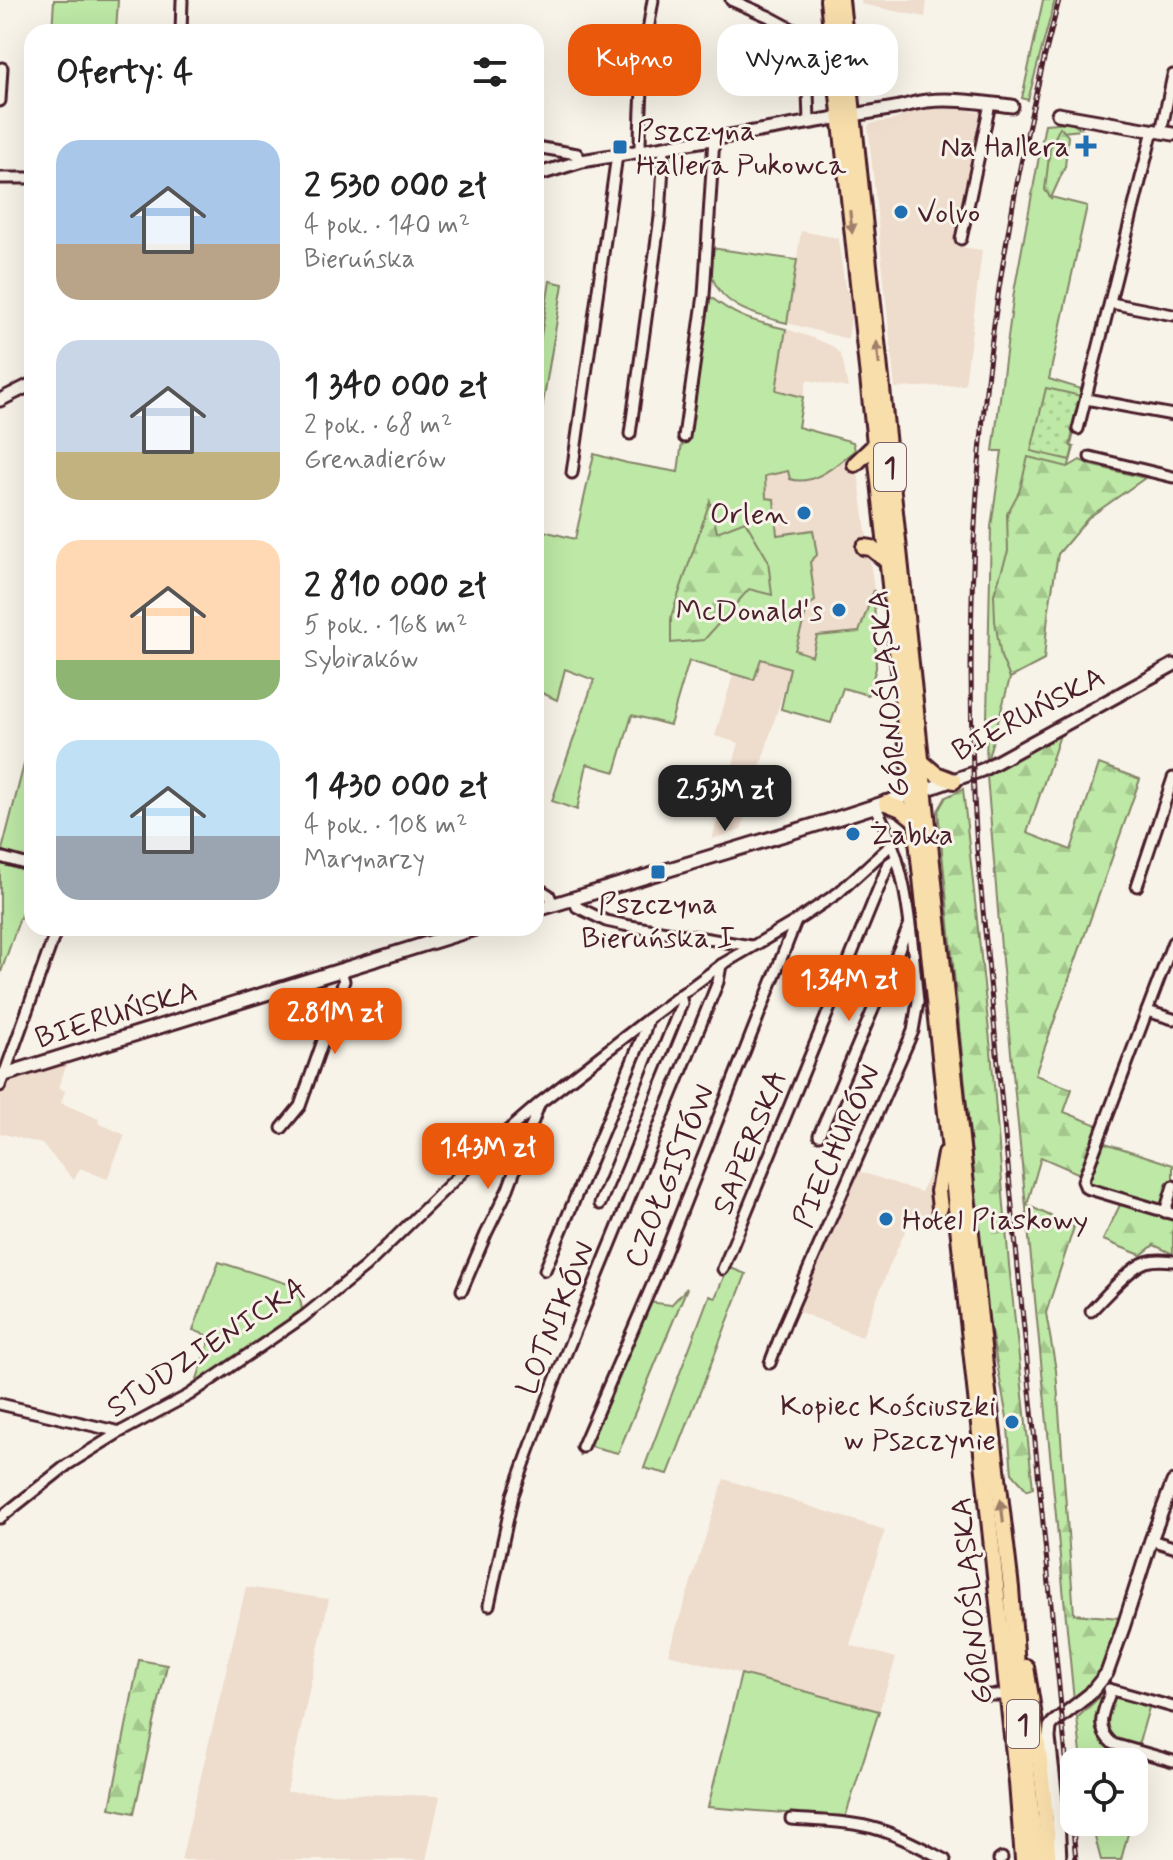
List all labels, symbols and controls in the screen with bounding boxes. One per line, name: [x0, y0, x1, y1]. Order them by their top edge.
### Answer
chip: Kupno: [568, 24, 701, 96]
chip: Wynajem: [717, 24, 898, 96]
text: Oferty: 4: [56, 50, 193, 95]
icon: filters: [468, 50, 512, 94]
place label: Pszczyna Hallera Pukowca: [636, 112, 847, 185]
place label: Na Hallera: [940, 128, 1070, 167]
marker: Na Hallera: [1077, 137, 1095, 155]
marker: Pszczyna Hallera Pukowca: [611, 138, 629, 156]
text: 2 530 000 zł: [304, 164, 486, 209]
icon: home: [120, 172, 216, 268]
place label: Volvo: [917, 194, 980, 233]
marker: Volvo: [892, 203, 910, 221]
text: 4 pok. · 140 m²: [304, 209, 470, 243]
one-way arrow: [845, 209, 858, 234]
text: Bieruńska: [304, 243, 415, 277]
one-way arrow: [872, 340, 885, 365]
text: 1 340 000 zł: [304, 364, 487, 409]
icon: home: [120, 372, 216, 468]
text: 2 pok. · 68 m²: [304, 409, 452, 443]
text: Grenadierów: [304, 443, 446, 477]
road number: 1: [874, 443, 906, 491]
place label: Orlen: [710, 495, 788, 534]
marker: Orlen: [795, 504, 813, 522]
text: 2 810 000 zł: [304, 564, 486, 609]
icon: home: [120, 572, 216, 668]
street label: GÓRNOŚLĄSKA: [859, 588, 920, 800]
place label: McDonald's: [676, 592, 823, 631]
marker: McDonald's: [830, 601, 848, 619]
text: 5 pok. · 168 m²: [304, 609, 468, 643]
text: Sybiraków: [304, 643, 418, 677]
street label: BIERUŃSKA: [945, 658, 1112, 771]
text: 1 430 000 zł: [304, 764, 488, 809]
pin: 2.53M zł: [642, 765, 808, 833]
icon: home: [120, 772, 216, 868]
text: 2.53M zł: [676, 774, 774, 808]
text: 4 pok. · 108 m²: [304, 809, 468, 843]
place label: Żabka: [869, 816, 953, 855]
marker: Żabka: [844, 825, 862, 843]
text: Marynarzy: [304, 843, 425, 877]
marker: Pszczyna Bieruńska I: [649, 863, 667, 881]
place label: Pszczyna Bieruńska I: [581, 885, 735, 958]
pin: 1.34M zł: [766, 955, 932, 1023]
text: 1.34M zł: [800, 964, 898, 998]
street label: BIERUŃSKA: [31, 972, 202, 1059]
pin: 2.81M zł: [252, 988, 418, 1056]
text: 2.81M zł: [287, 997, 383, 1031]
street label: PIECHURÓW: [784, 1059, 891, 1234]
street label: SAPERSKA: [704, 1064, 797, 1221]
street label: CZOŁGISTÓW: [616, 1079, 725, 1274]
pin: 1.43M zł: [405, 1123, 571, 1191]
text: 1.43M zł: [440, 1132, 536, 1166]
place label: Hotel Piaskowy: [902, 1201, 1088, 1240]
marker: Hotel Piaskowy: [877, 1210, 895, 1228]
street label: LOTNIKÓW: [508, 1236, 605, 1401]
street label: STUDZIENICKA: [99, 1269, 314, 1427]
place label: Kopiec Kościuszki w Pszczynie: [780, 1387, 996, 1460]
marker: Kopiec Kościuszki w Pszczynie: [1003, 1413, 1021, 1431]
street label: GÓRNOŚLĄSKA: [942, 1495, 1003, 1707]
one-way arrow: [996, 1498, 1009, 1523]
road number: 1: [1007, 1700, 1039, 1748]
map controls: [1060, 1748, 1148, 1836]
button: locate: [1060, 1748, 1148, 1836]

